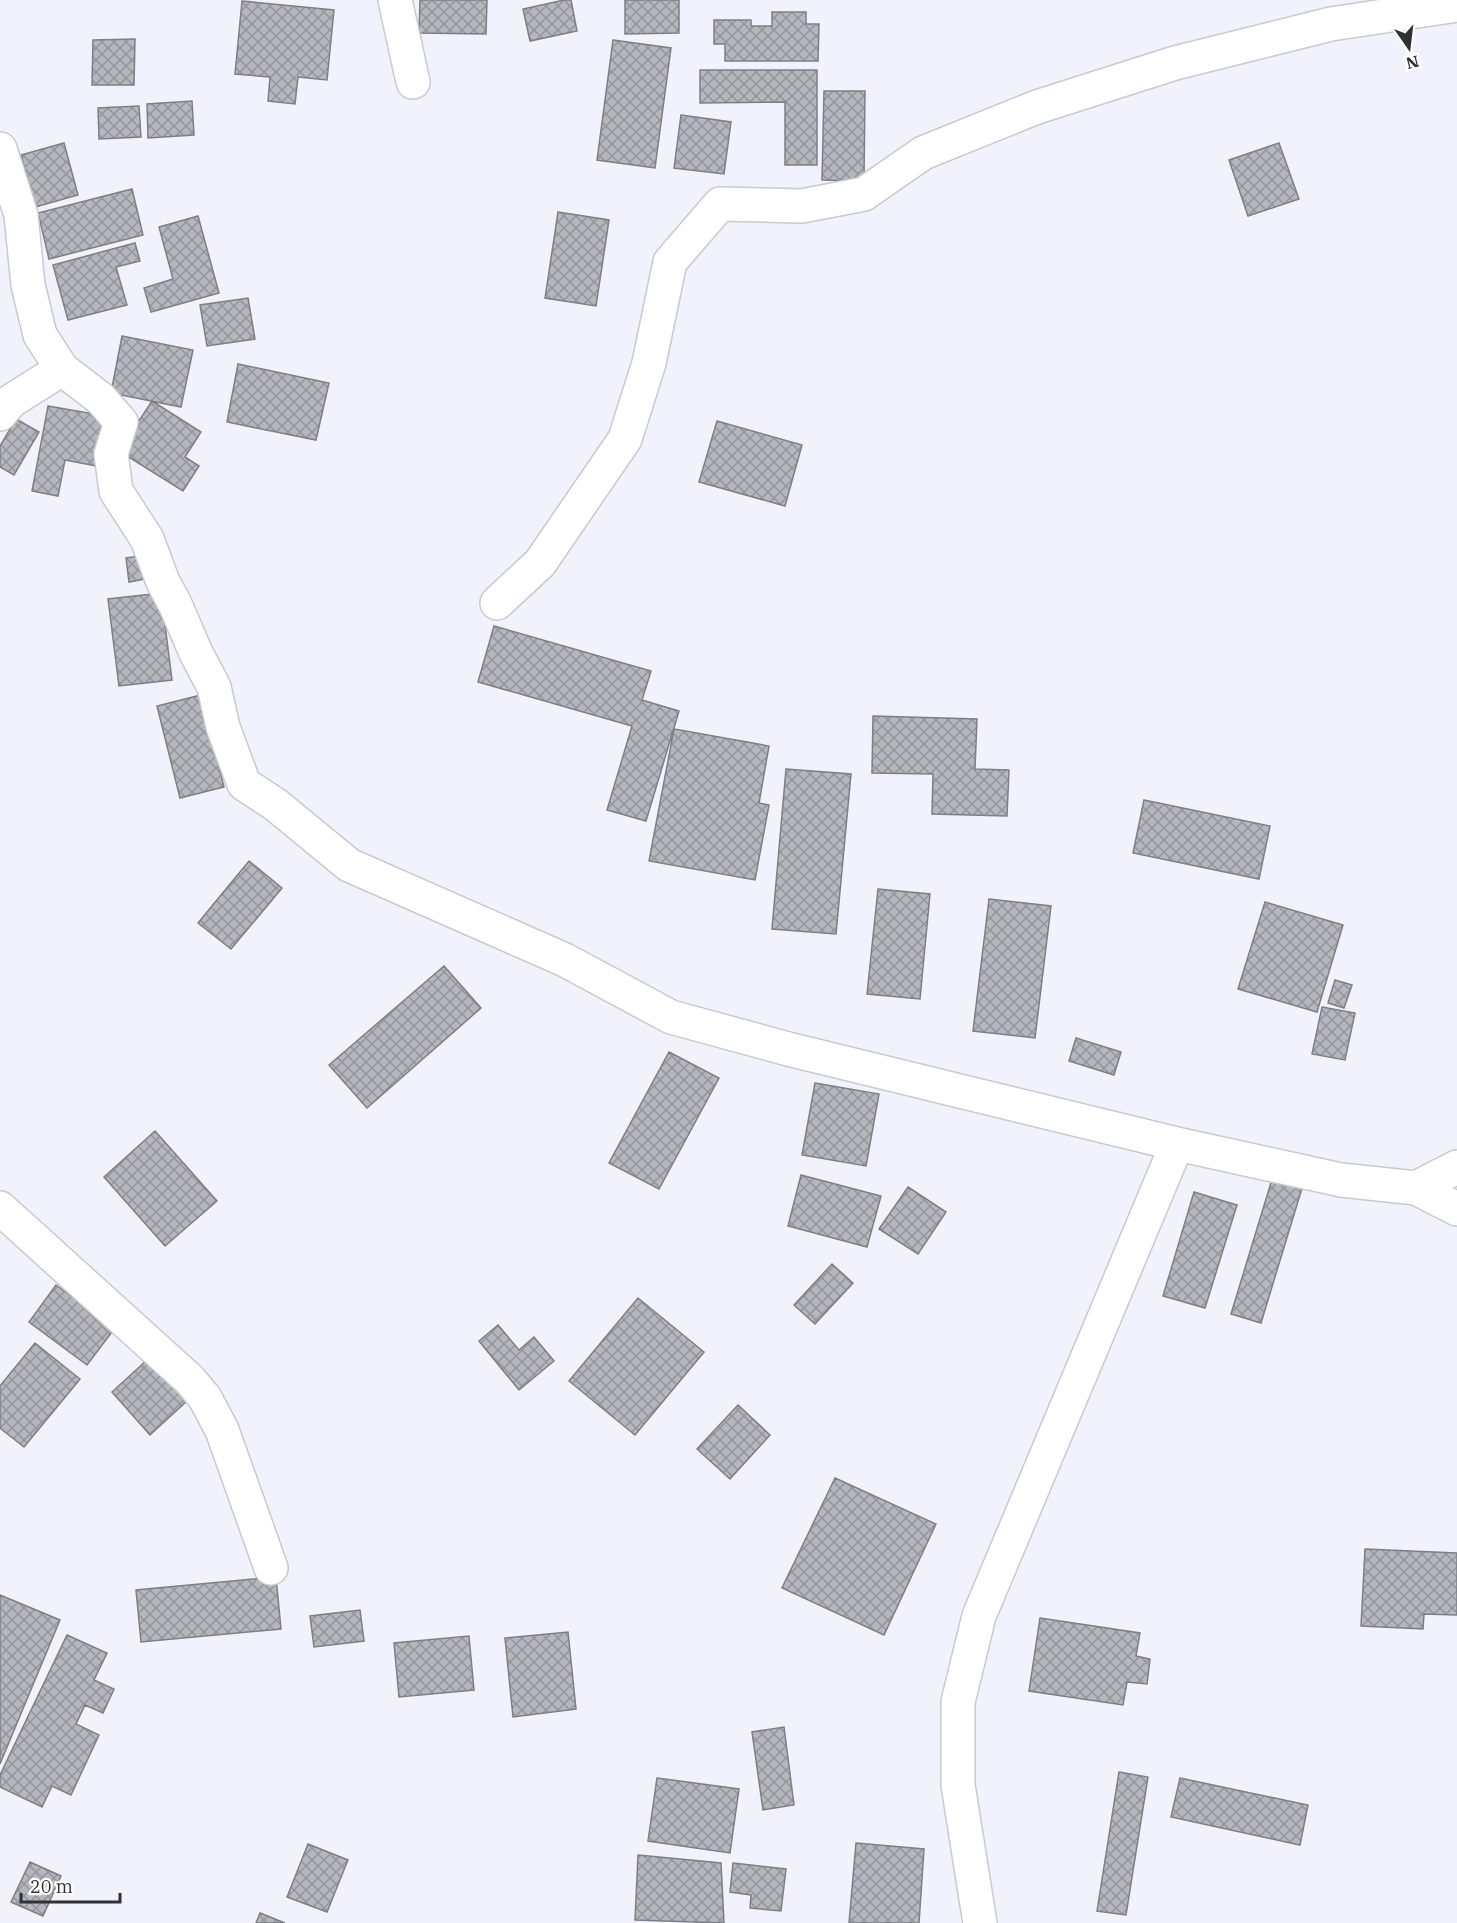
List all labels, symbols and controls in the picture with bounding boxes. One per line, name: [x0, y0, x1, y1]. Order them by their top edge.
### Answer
north arrow: [1379, 18, 1439, 78]
text: N: [1404, 51, 1421, 74]
scale bar: [21, 1866, 120, 1904]
text: 20 m: [30, 1875, 73, 1898]

